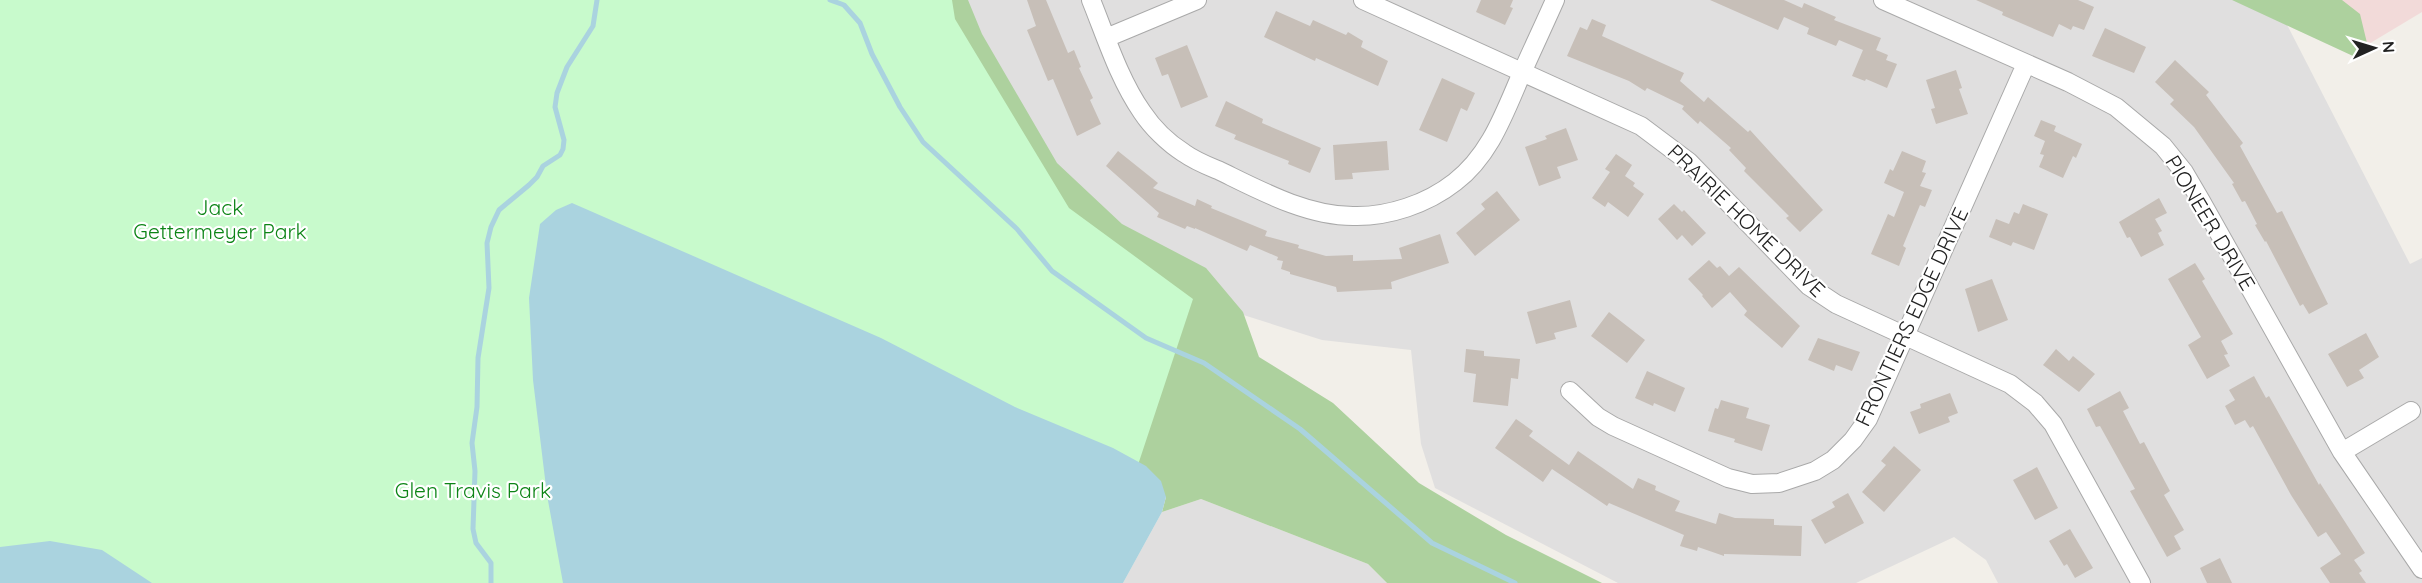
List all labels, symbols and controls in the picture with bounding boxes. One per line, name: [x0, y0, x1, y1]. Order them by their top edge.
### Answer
north arrow: [2344, 18, 2404, 78]
text: N: [2379, 40, 2399, 54]
street label: PRAIRIE HOME DRIVE: [1663, 138, 1831, 302]
street label: PIONEER DRIVE: [2160, 150, 2261, 295]
park label: Jack Gettermeyer Park: [133, 194, 307, 244]
street label: FRONTIERS EDGE DRIVE: [1849, 203, 1973, 430]
park label: Glen Travis Park: [395, 477, 551, 503]

